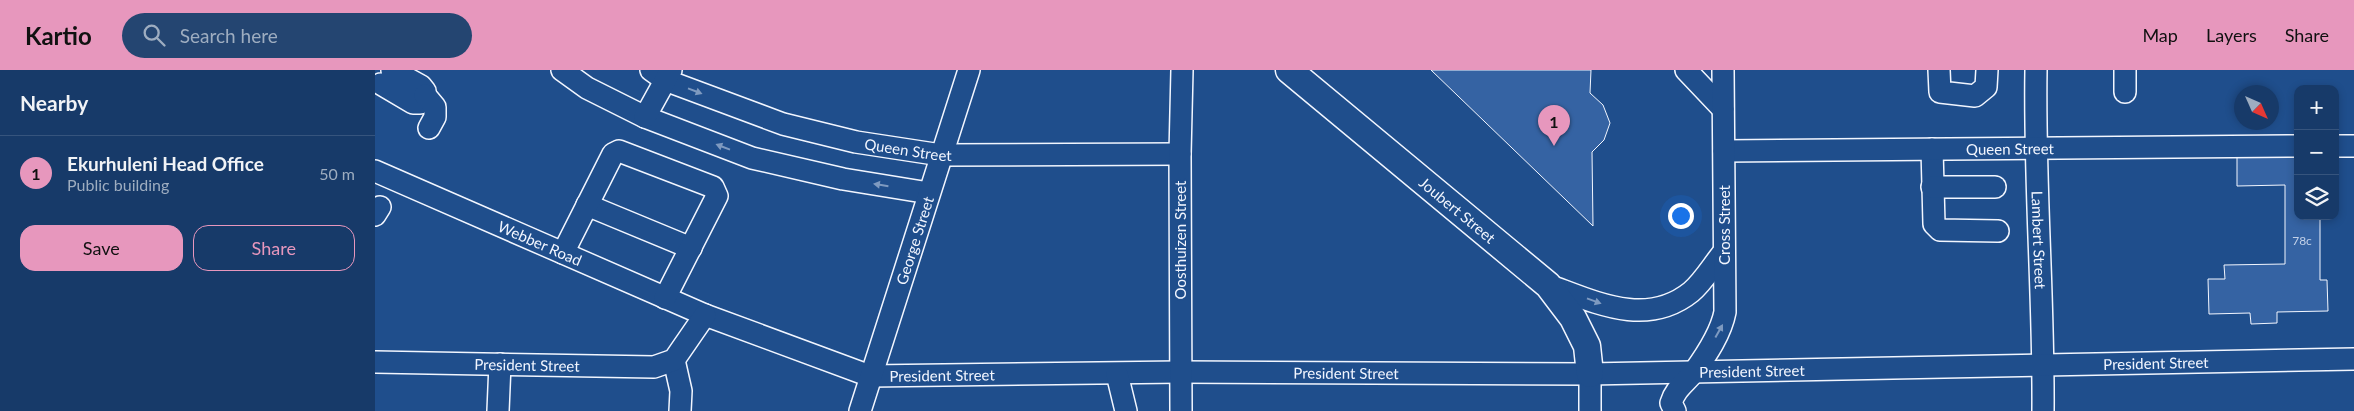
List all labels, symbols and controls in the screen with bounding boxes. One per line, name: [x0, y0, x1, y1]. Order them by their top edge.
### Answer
search box: [122, 13, 472, 58]
text: Kartio: [25, 21, 92, 50]
icon: search: [140, 21, 168, 49]
text: Search here: [180, 24, 278, 47]
text: Map: [2142, 24, 2178, 46]
text: Layers: [2206, 24, 2257, 46]
text: Share: [2285, 24, 2329, 46]
north arrow: [2234, 85, 2279, 130]
map controls: [2294, 85, 2339, 220]
button: +: [2294, 85, 2339, 130]
one-way arrow: [687, 88, 702, 95]
text: Nearby: [20, 90, 88, 115]
pin: 1: [1538, 105, 1570, 146]
button: −: [2294, 130, 2339, 175]
street label: Queen Street: [863, 134, 952, 164]
street label: Queen Street: [1966, 139, 2055, 158]
one-way arrow: [715, 143, 730, 151]
text: Ekurhuleni Head Office: [67, 152, 264, 175]
text: 1: [31, 164, 41, 183]
text: 50 m: [319, 164, 355, 183]
street label: Joubert Street: [1416, 173, 1500, 247]
text: Public building: [67, 175, 169, 194]
button: layers: [2294, 175, 2339, 220]
street label: Oosthuizen Street: [1171, 180, 1189, 299]
one-way arrow: [872, 181, 888, 189]
street label: Cross Street: [1715, 184, 1733, 265]
street label: Lambert Street: [2028, 191, 2050, 290]
street label: George Street: [892, 194, 937, 287]
your location: [1668, 203, 1694, 229]
street label: Webber Road: [495, 217, 585, 269]
button: Save: [20, 225, 183, 271]
button: Share: [193, 225, 355, 271]
house number: 78c: [2292, 233, 2312, 248]
one-way arrow: [1587, 297, 1602, 305]
one-way arrow: [1715, 324, 1723, 338]
street label: President Street: [2103, 353, 2209, 373]
street label: President Street: [474, 355, 580, 375]
street label: President Street: [1699, 361, 1805, 381]
street label: President Street: [1293, 364, 1399, 382]
street label: President Street: [889, 365, 995, 385]

